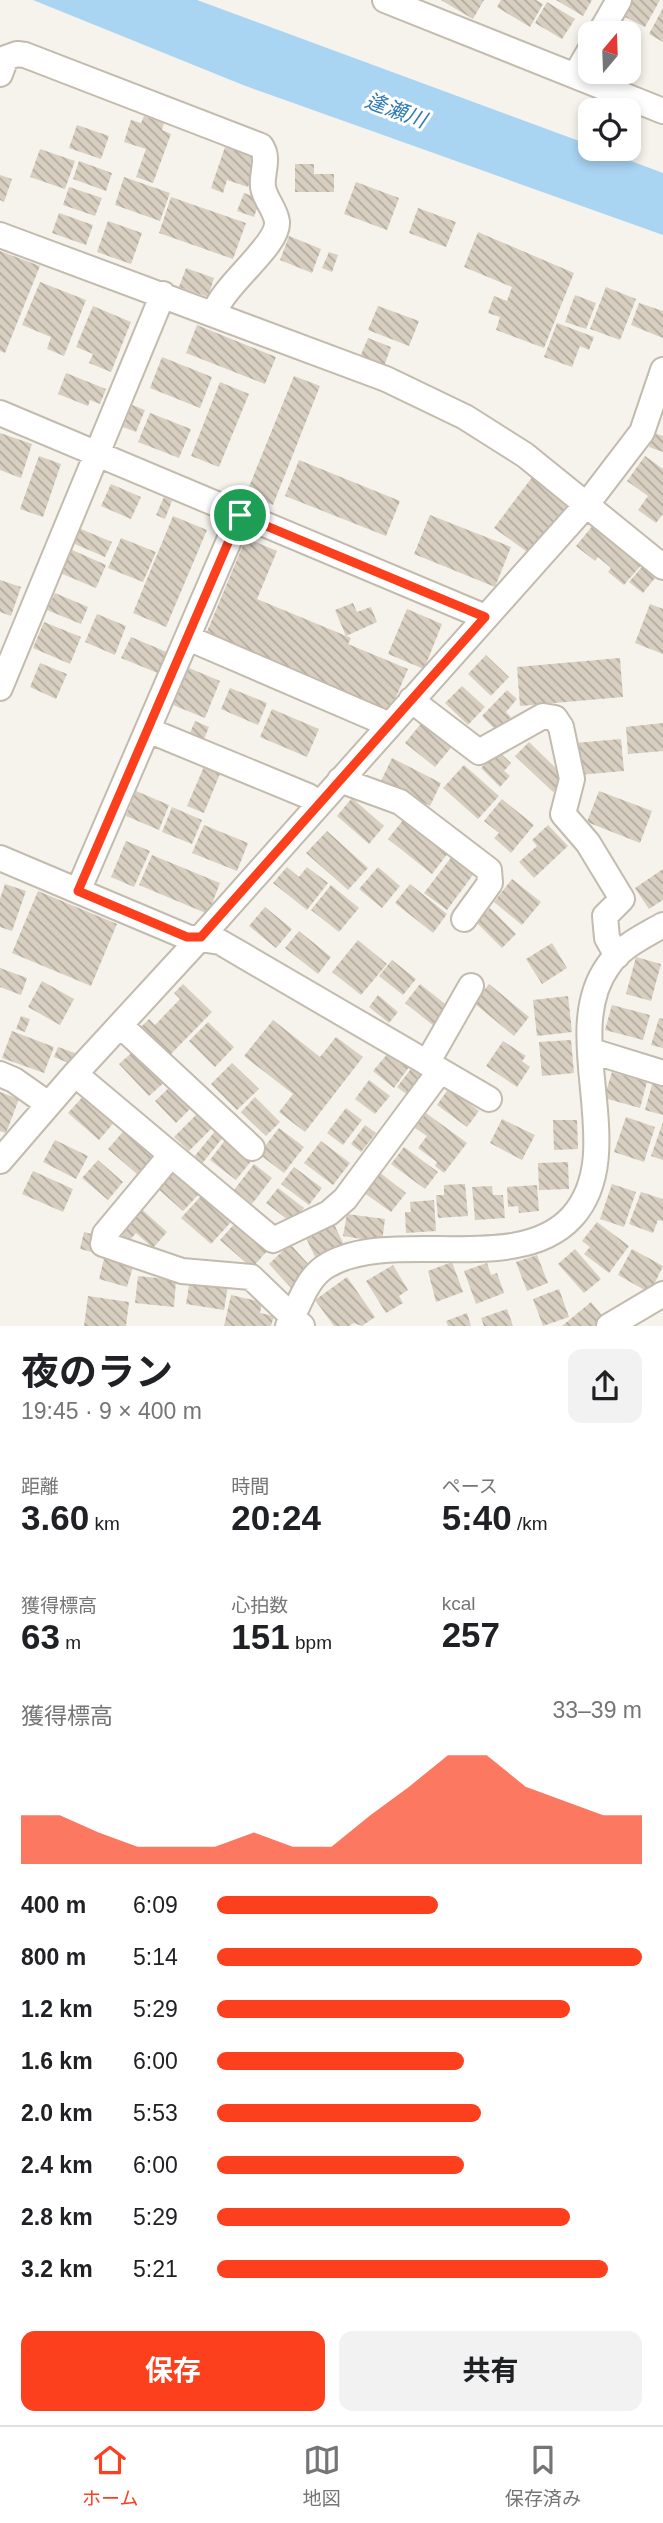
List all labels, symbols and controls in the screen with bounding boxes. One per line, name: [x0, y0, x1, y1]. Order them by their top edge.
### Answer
north arrow: [578, 21, 640, 84]
map controls: [578, 21, 641, 161]
water label: 逢瀬川: [362, 88, 431, 132]
button: locate: [578, 98, 641, 161]
pin: [210, 485, 270, 545]
icon: arrive: [221, 496, 259, 534]
button: share: [568, 1349, 642, 1423]
text: 夜のラン: [21, 1351, 173, 1393]
text: 19:45 · 9 × 400 m: [21, 1398, 202, 1424]
text: 距離: [21, 1476, 59, 1497]
text: 時間: [231, 1476, 269, 1497]
text: ペース: [442, 1476, 498, 1497]
text: 3.60: [21, 1498, 89, 1537]
text: 20:24: [231, 1498, 321, 1537]
text: 5:40: [442, 1498, 512, 1537]
text: km: [89, 1513, 120, 1534]
text: /km: [512, 1513, 548, 1534]
text: kcal: [442, 1593, 475, 1614]
text: 獲得標高: [21, 1595, 97, 1616]
text: 心拍数: [231, 1595, 288, 1616]
text: 257: [442, 1615, 500, 1654]
text: 63: [21, 1617, 60, 1656]
text: 151: [231, 1617, 290, 1656]
text: m: [60, 1632, 81, 1653]
text: bpm: [290, 1632, 332, 1653]
text: 33–39 m: [552, 1697, 642, 1723]
text: 獲得標高: [21, 1703, 113, 1729]
text: 400 m: [21, 1892, 86, 1918]
text: 6:09: [133, 1892, 178, 1918]
text: 800 m: [21, 1944, 86, 1970]
text: 5:14: [133, 1944, 178, 1970]
text: 1.2 km: [21, 1996, 93, 2022]
text: 5:29: [133, 1996, 178, 2022]
text: 1.6 km: [21, 2048, 93, 2074]
text: 6:00: [133, 2048, 178, 2074]
text: 2.0 km: [21, 2100, 93, 2126]
text: 5:53: [133, 2100, 178, 2126]
text: 2.4 km: [21, 2152, 93, 2178]
text: 6:00: [133, 2152, 178, 2178]
text: 2.8 km: [21, 2204, 93, 2230]
text: 5:29: [133, 2204, 178, 2230]
text: 3.2 km: [21, 2256, 93, 2282]
text: 5:21: [133, 2256, 178, 2282]
button: 保存: [21, 2331, 325, 2411]
button: 共有: [339, 2331, 642, 2411]
tab: ホーム: [82, 2441, 139, 2510]
tab: 地図: [303, 2441, 341, 2510]
tab: 保存済み: [505, 2441, 581, 2510]

